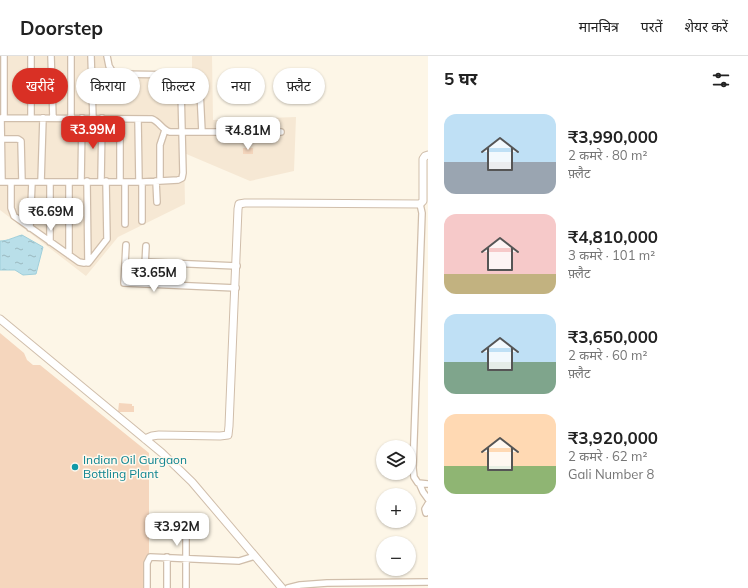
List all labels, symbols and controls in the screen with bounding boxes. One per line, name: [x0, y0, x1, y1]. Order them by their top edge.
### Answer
text: Doorstep: [20, 16, 103, 40]
text: मानचित्र: [579, 18, 619, 36]
text: परतें: [641, 18, 663, 36]
text: शेयर करें: [685, 18, 728, 36]
chip: खरीदें: [12, 68, 68, 104]
chip: किराया: [76, 68, 140, 104]
chip: फ़िल्टर: [148, 68, 209, 104]
chip: नया: [217, 68, 265, 104]
chip: फ़्लैट: [273, 68, 325, 104]
text: 5 घर: [444, 68, 477, 89]
icon: filters: [710, 69, 732, 91]
pin: ₹3.99M: [60, 116, 126, 150]
pin: ₹4.81M: [215, 117, 281, 151]
text: ₹3.99M: [70, 121, 116, 137]
text: ₹4.81M: [225, 122, 271, 138]
text: ₹3,990,000: [568, 126, 658, 147]
icon: home: [476, 130, 524, 178]
text: 2 कमरे · 80 m²: [568, 147, 647, 163]
text: फ़्लैट: [568, 165, 591, 181]
pin: ₹6.69M: [18, 198, 84, 232]
text: ₹6.69M: [28, 203, 74, 219]
text: ₹4,810,000: [568, 226, 658, 247]
icon: home: [476, 230, 524, 278]
text: 3 कमरे · 101 m²: [568, 247, 655, 263]
pin: ₹3.65M: [121, 259, 187, 293]
text: ₹3.65M: [131, 264, 177, 280]
text: फ़्लैट: [568, 265, 591, 281]
text: ₹3,650,000: [568, 326, 658, 347]
icon: home: [476, 330, 524, 378]
text: 2 कमरे · 60 m²: [568, 347, 647, 363]
text: फ़्लैट: [568, 365, 591, 381]
text: ₹3,920,000: [568, 427, 658, 448]
icon: home: [476, 430, 524, 478]
map controls: [376, 440, 416, 576]
button: layers: [376, 440, 416, 480]
text: 2 कमरे · 62 m²: [568, 448, 647, 464]
place label: Indian Oil Gurgaon Bottling Plant: [83, 452, 187, 481]
marker: Indian Oil Gurgaon Bottling Plant: [70, 462, 80, 472]
text: Gali Number 8: [568, 466, 654, 482]
button: +: [376, 488, 416, 528]
pin: ₹3.92M: [144, 513, 210, 547]
text: ₹3.92M: [154, 518, 200, 534]
button: −: [376, 536, 416, 576]

